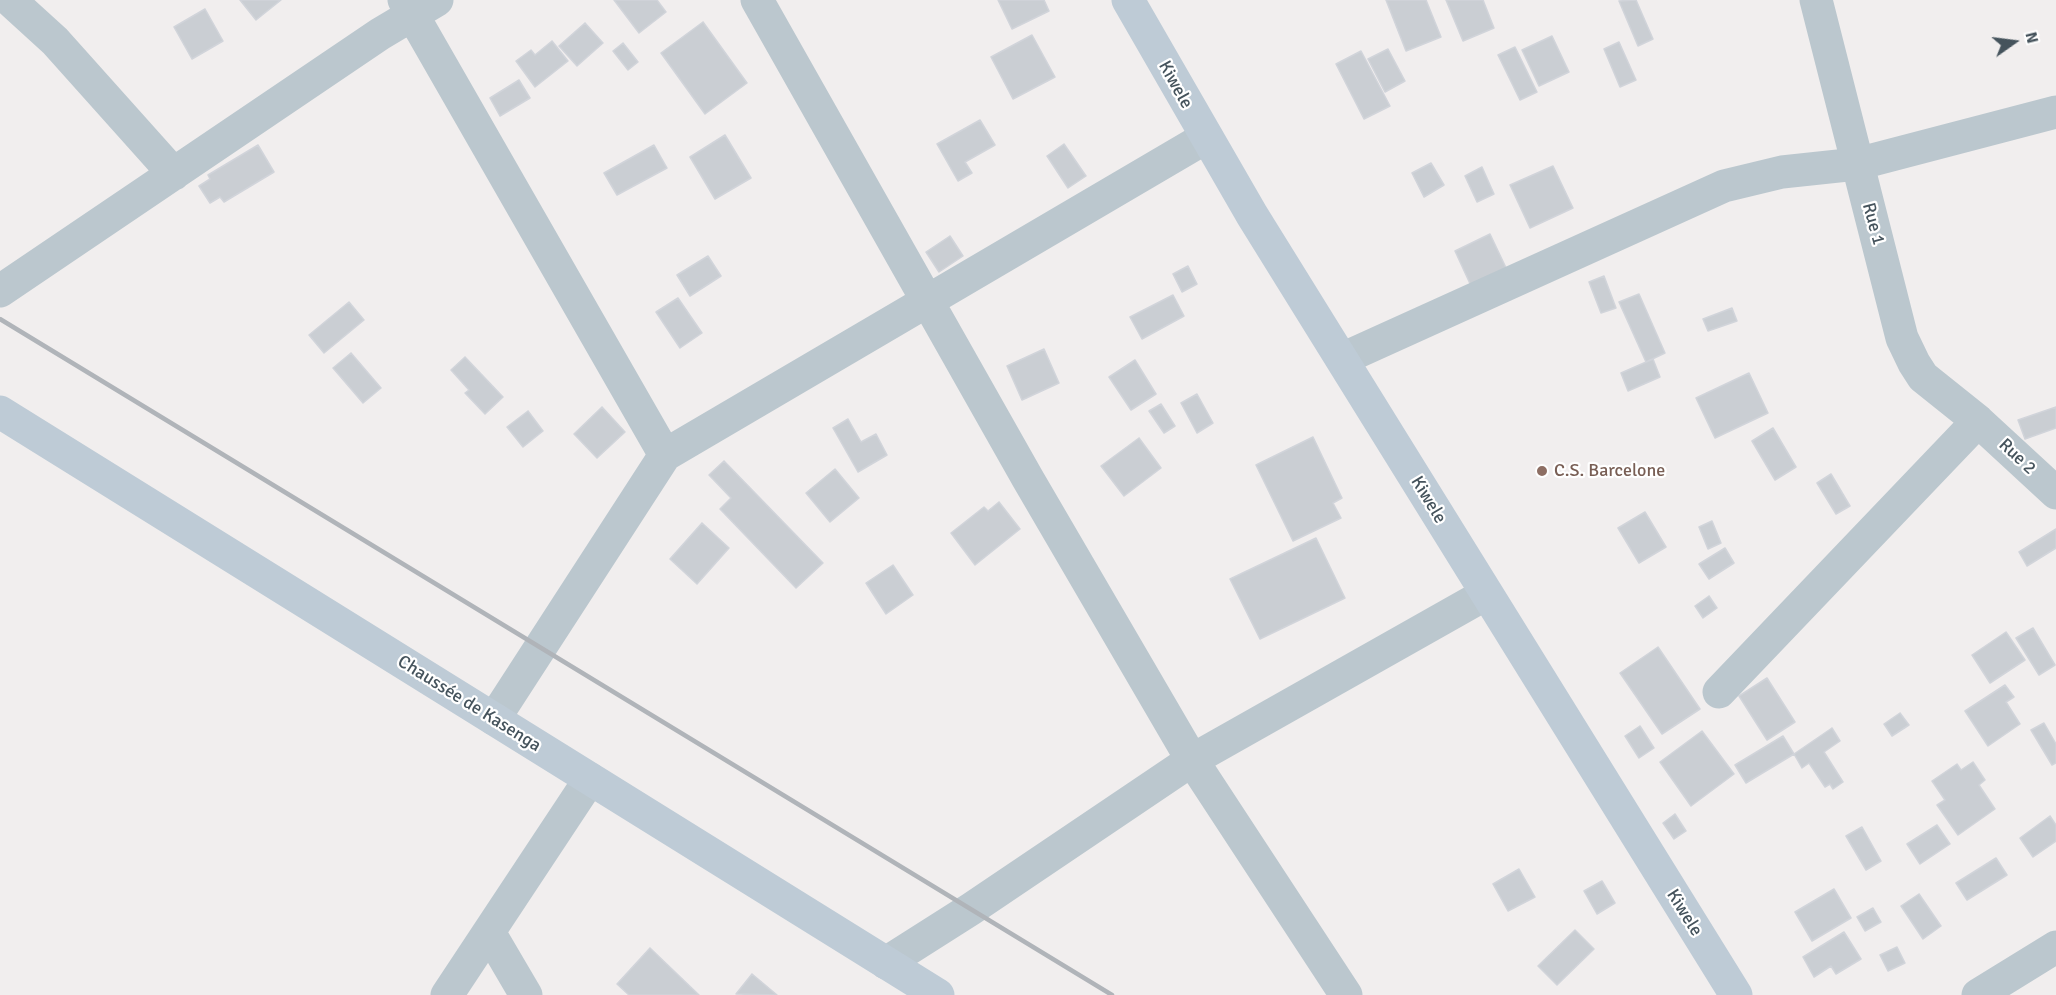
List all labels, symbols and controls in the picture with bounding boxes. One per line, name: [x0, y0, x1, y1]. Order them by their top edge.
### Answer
north arrow: [1984, 12, 2044, 72]
text: N: [2020, 30, 2043, 45]
street label: Kiwele: [1153, 57, 1197, 113]
street label: Rue 1: [1857, 200, 1889, 248]
street label: Rue 2: [1994, 434, 2040, 480]
place label: C.S. Barcelone: [1554, 460, 1665, 482]
marker: C.S. Barcelone: [1535, 464, 1549, 478]
street label: Kiwele: [1406, 472, 1450, 528]
street label: Chaussée de Kasenga: [393, 651, 545, 757]
street label: Kiwele: [1661, 886, 1707, 940]

